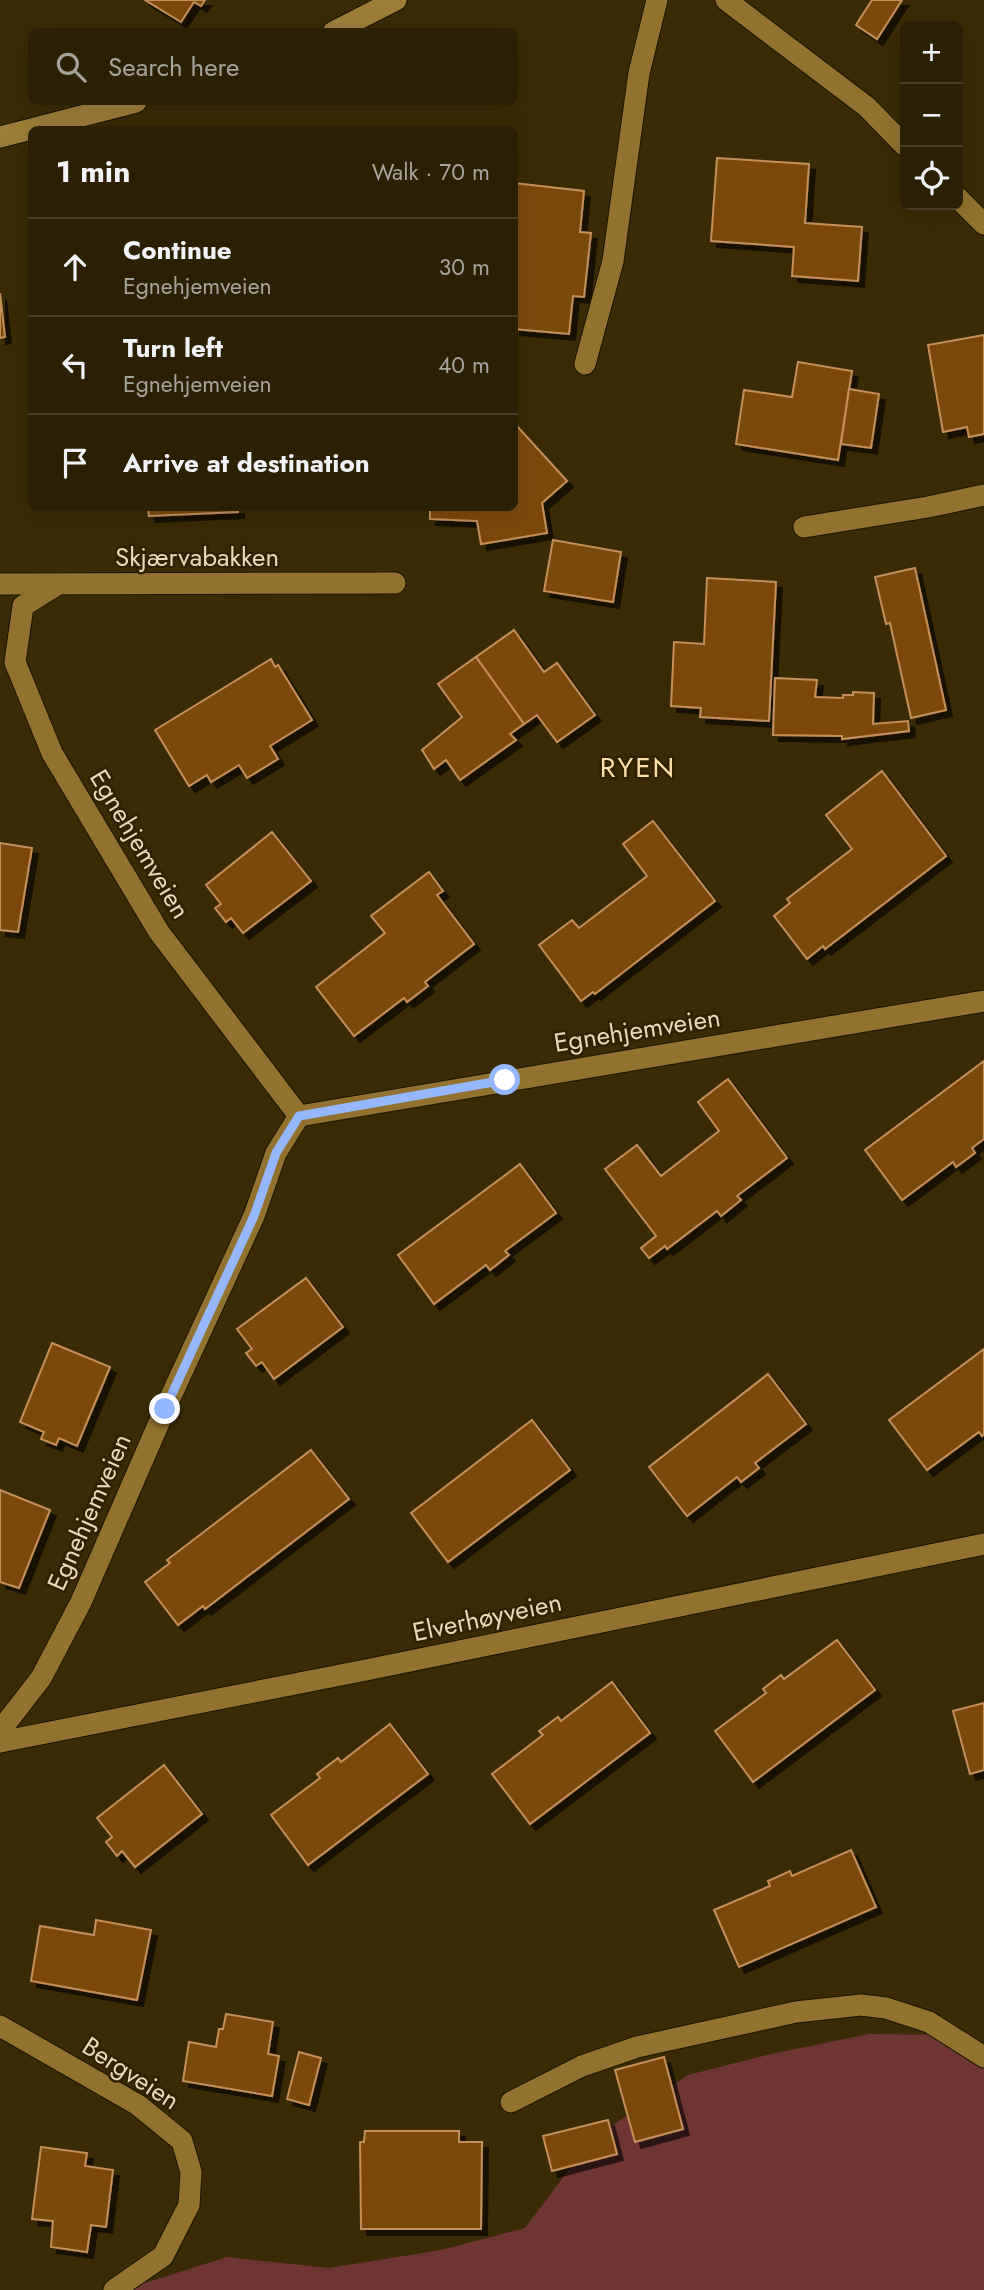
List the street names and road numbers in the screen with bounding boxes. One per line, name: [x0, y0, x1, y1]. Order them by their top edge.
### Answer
street label: Skjærvabakken: [115, 538, 279, 576]
street label: Egnehjemveien: [80, 762, 200, 926]
street label: Egnehjemveien: [551, 998, 723, 1062]
street label: Egnehjemveien: [37, 1427, 141, 1597]
street label: Elverhøyveien: [409, 1583, 565, 1651]
street label: Bergveien: [75, 2027, 187, 2119]

